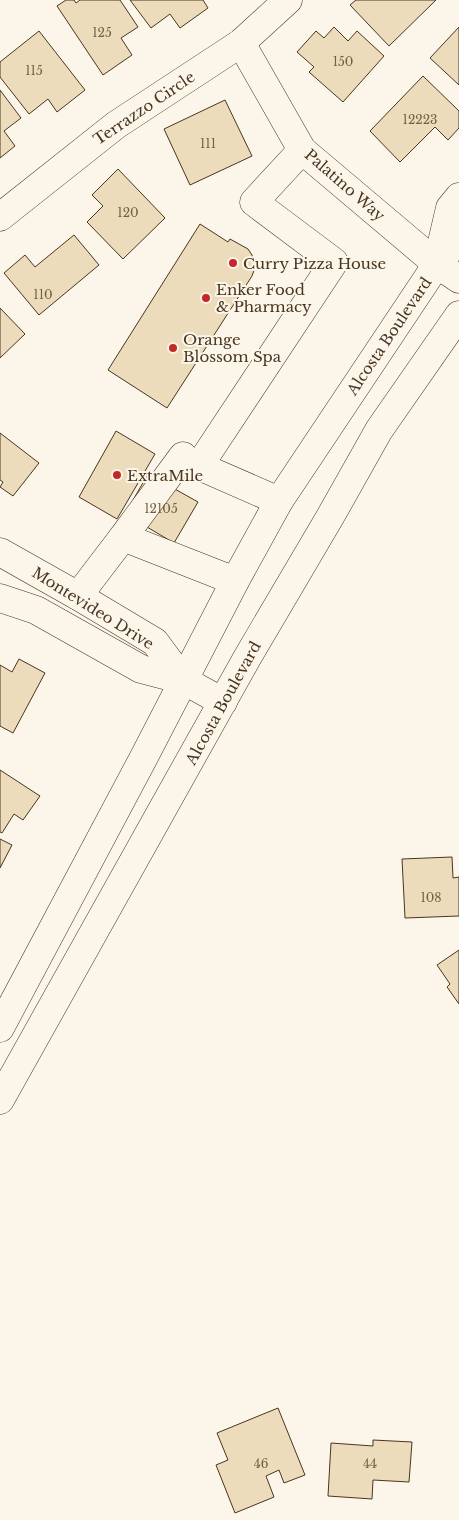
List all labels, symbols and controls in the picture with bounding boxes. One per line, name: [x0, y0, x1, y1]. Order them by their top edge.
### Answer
house number: 125: [92, 25, 112, 40]
house number: 150: [333, 54, 353, 69]
house number: 115: [25, 63, 43, 78]
street label: Terrazzo Circle: [90, 67, 198, 149]
house number: 12223: [403, 112, 437, 127]
house number: 111: [200, 136, 216, 151]
street label: Palatino Way: [301, 145, 389, 225]
house number: 120: [117, 205, 139, 220]
place label: Curry Pizza House: [243, 254, 386, 273]
marker: Curry Pizza House: [227, 257, 239, 269]
street label: Alcosta Boulevard: [342, 273, 436, 399]
place label: Enker Food & Pharmacy: [216, 280, 312, 316]
house number: 110: [33, 287, 53, 302]
marker: Enker Food & Pharmacy: [200, 292, 212, 304]
place label: Orange Blossom Spa: [183, 330, 282, 366]
marker: Orange Blossom Spa: [167, 342, 179, 354]
place label: ExtraMile: [127, 466, 203, 485]
marker: ExtraMile: [111, 469, 123, 481]
house number: 12105: [144, 501, 178, 516]
street label: Montevideo Drive: [29, 563, 157, 653]
street label: Alcosta Boulevard: [181, 638, 265, 769]
house number: 108: [420, 890, 442, 905]
house number: 46: [254, 1456, 269, 1471]
house number: 44: [363, 1456, 377, 1471]

